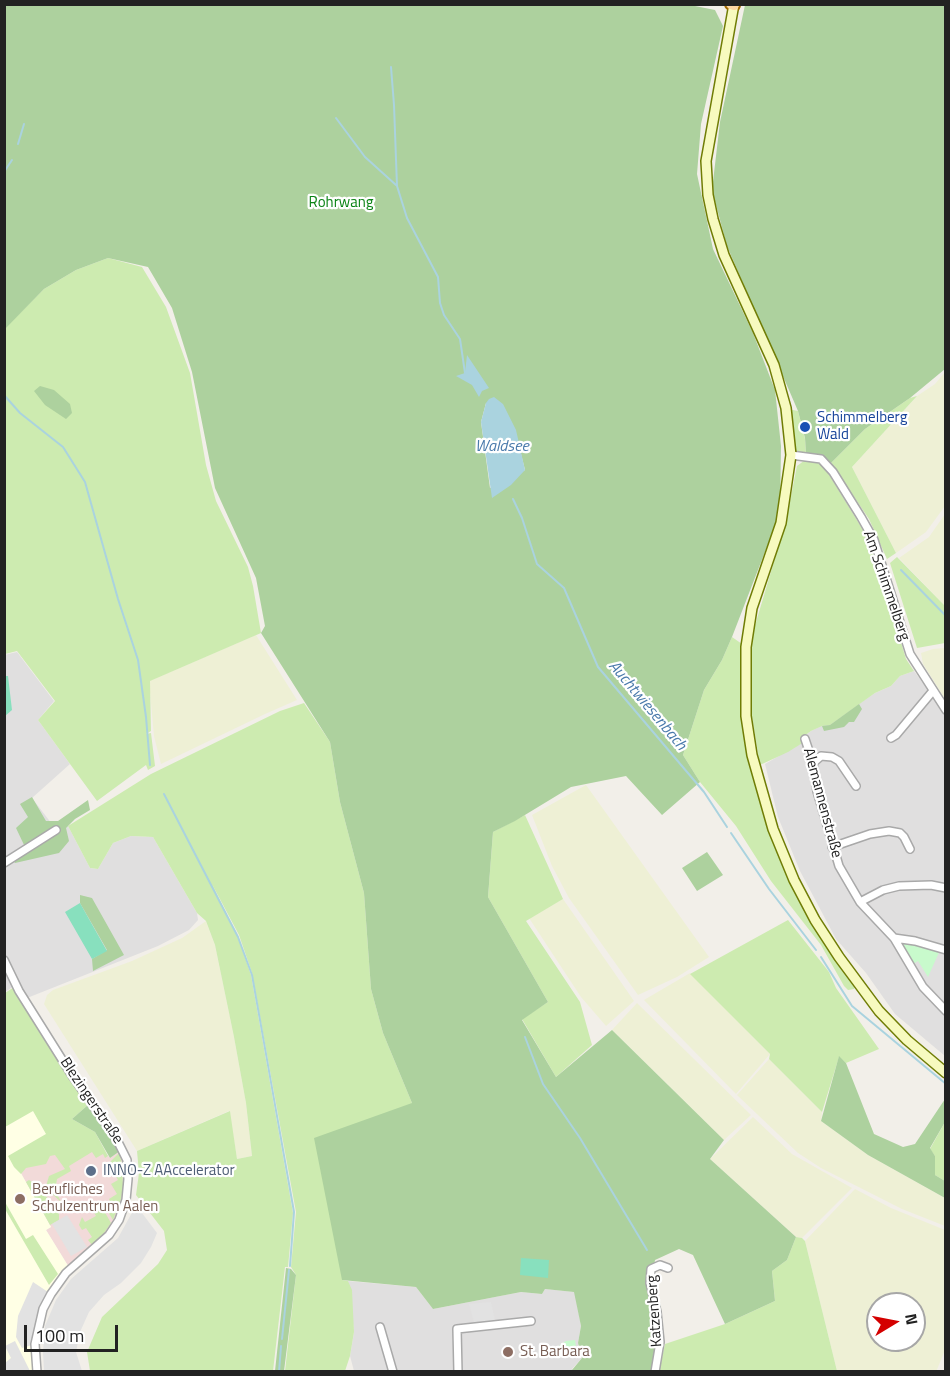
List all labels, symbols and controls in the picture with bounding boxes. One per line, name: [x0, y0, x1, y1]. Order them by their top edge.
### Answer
park label: Rohrwang: [309, 194, 373, 212]
place label: Schimmelberg Wald: [817, 409, 907, 444]
marker: Schimmelberg Wald: [798, 420, 812, 434]
water label: Waldsee: [475, 437, 529, 457]
street label: Am Schimmelberg: [859, 529, 913, 643]
water label: Auchtwiesenbach: [604, 657, 690, 755]
street label: Alemannenstraße: [799, 746, 845, 860]
street label: Blezingerstraße: [56, 1054, 126, 1148]
place label: INNO-Z AAccelerator: [103, 1162, 235, 1180]
marker: INNO-Z AAccelerator: [84, 1164, 98, 1178]
place label: Berufliches Schulzentrum Aalen: [32, 1181, 158, 1216]
marker: Berufliches Schulzentrum Aalen: [13, 1192, 27, 1206]
street label: Katzenberg: [644, 1274, 666, 1348]
north arrow: [866, 1292, 926, 1352]
text: N: [899, 1312, 925, 1327]
scale bar: [27, 1313, 122, 1351]
text: 100 m: [35, 1322, 84, 1349]
place label: St. Barbara: [520, 1343, 590, 1361]
marker: St. Barbara: [501, 1345, 515, 1359]

